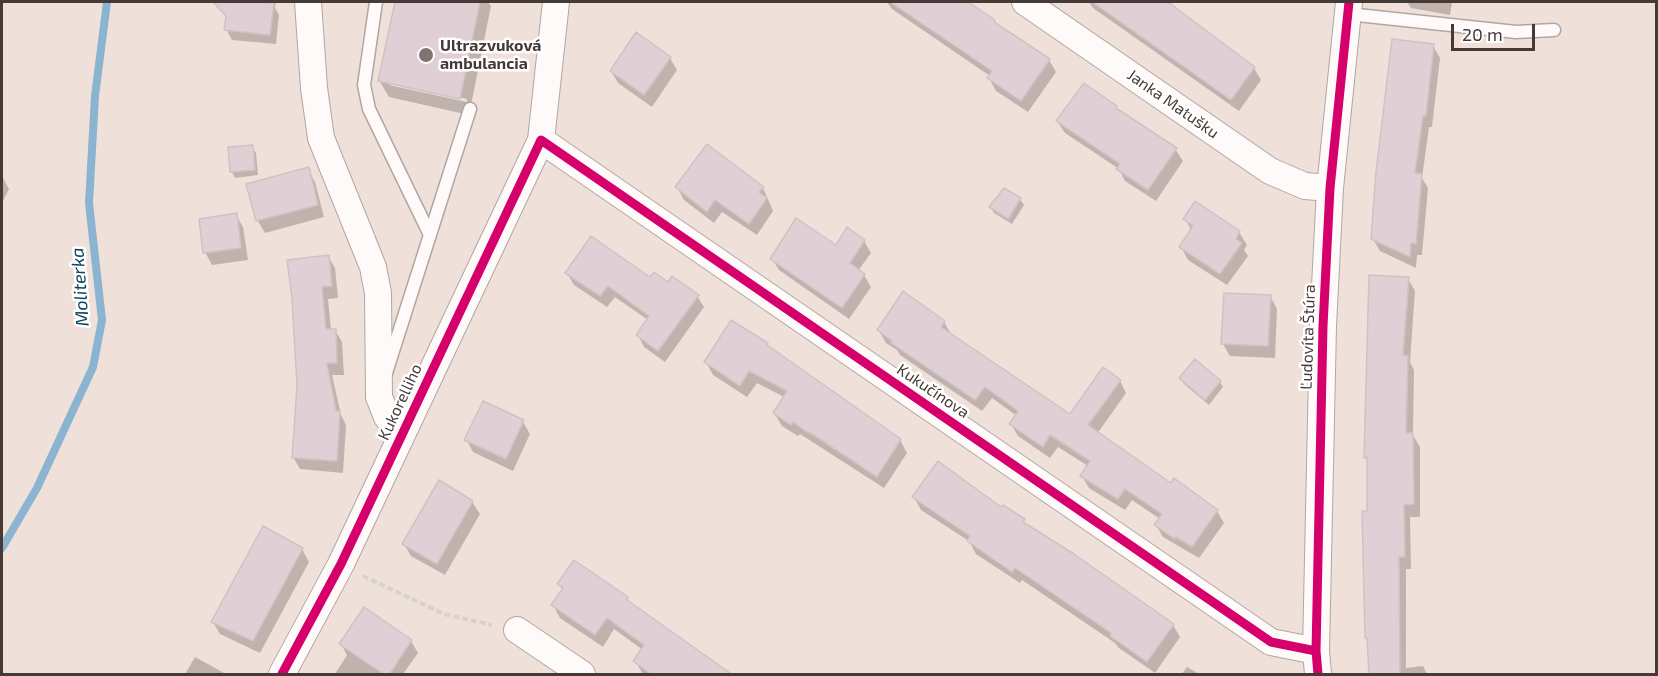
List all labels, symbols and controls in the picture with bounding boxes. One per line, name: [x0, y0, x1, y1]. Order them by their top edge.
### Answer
scale bar: [1454, 12, 1538, 50]
text: 20 m: [1462, 23, 1503, 45]
place label: Ultrazvuková ambulancia: [440, 36, 541, 74]
marker: Ultrazvuková ambulancia: [417, 46, 435, 64]
street label: Janka Matušku: [1123, 65, 1223, 143]
water label: Moliterka: [66, 247, 94, 327]
street label: Ľudovíta Štúra: [1297, 284, 1319, 390]
street label: Kukučínova: [893, 360, 973, 422]
street label: Kukorelliho: [374, 361, 426, 443]

